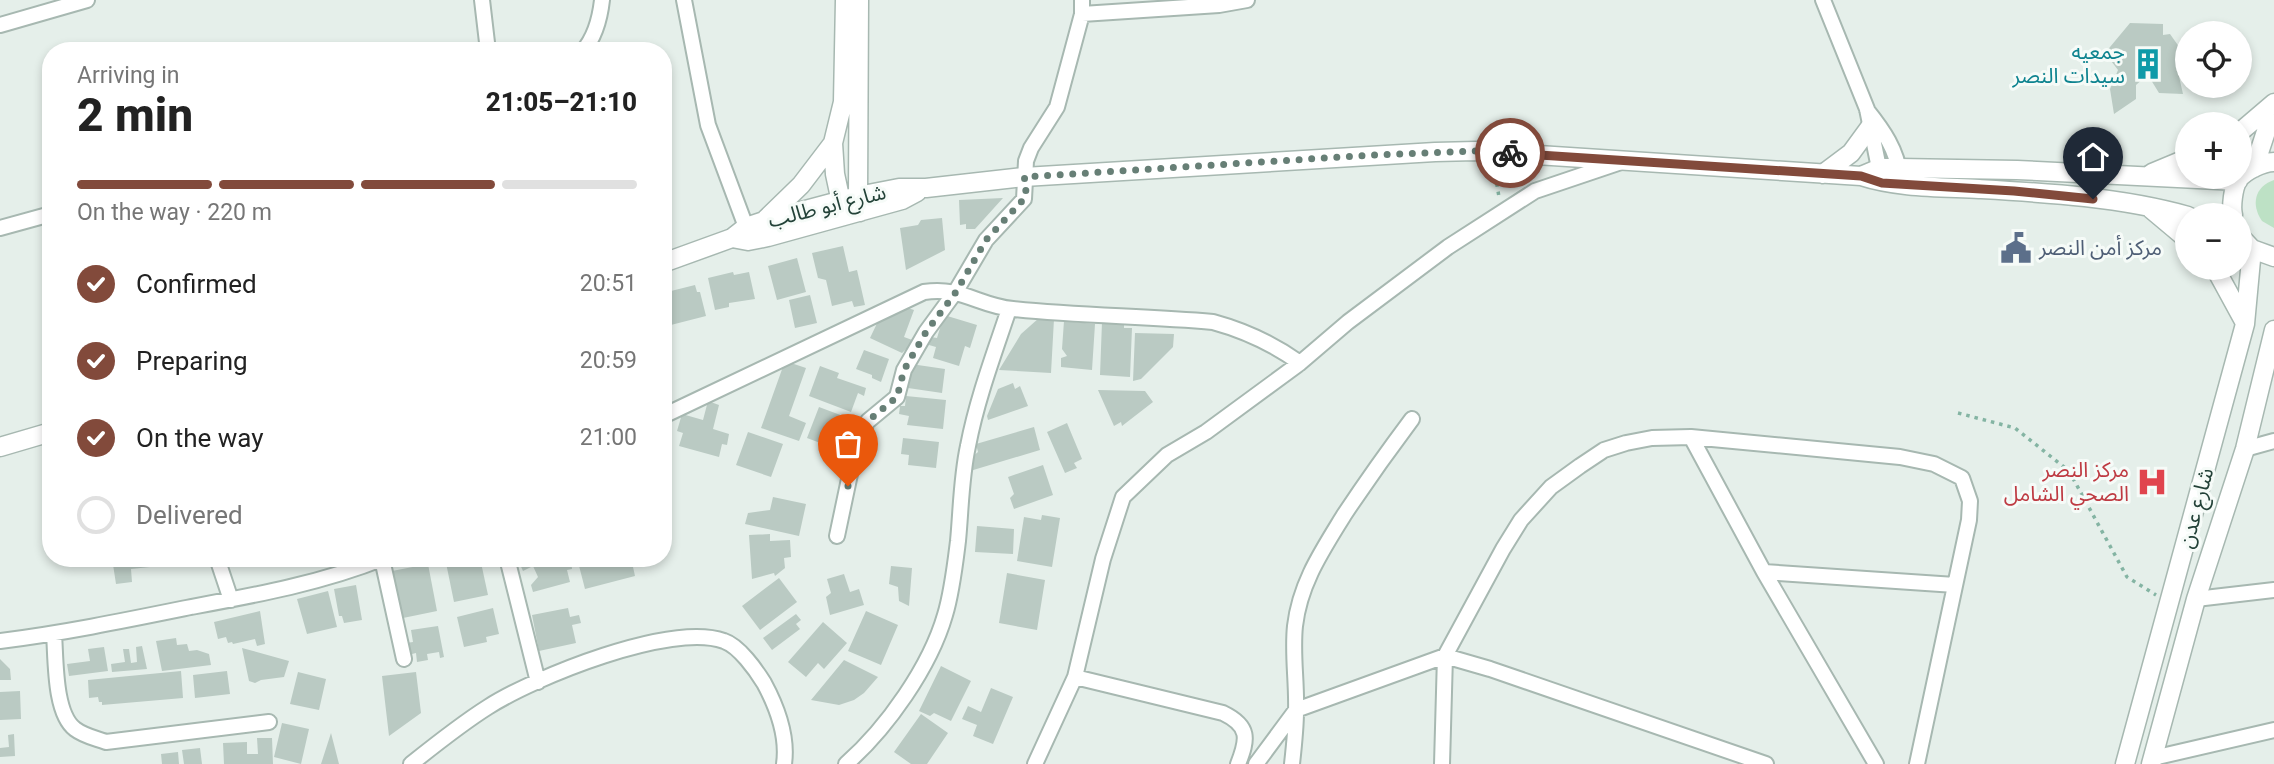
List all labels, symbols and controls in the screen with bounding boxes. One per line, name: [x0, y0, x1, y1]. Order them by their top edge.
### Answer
map controls: [2175, 21, 2252, 280]
button: locate: [2175, 21, 2252, 98]
place label: جمعيه سيدات النصر: [2012, 40, 2125, 88]
building icon: جمعيه سيدات النصر: [2131, 47, 2165, 81]
text: Arriving in: [77, 62, 180, 89]
text: 21:05–21:10: [486, 87, 637, 117]
text: 2 min: [77, 88, 193, 142]
button: +: [2175, 112, 2252, 189]
courier: [1475, 118, 1545, 188]
pin: [2063, 127, 2123, 199]
icon: bike: [1491, 134, 1529, 172]
icon: home: [2074, 138, 2112, 176]
street label: شارع أبو طالب: [765, 179, 889, 235]
text: On the way · 220 m: [77, 199, 272, 226]
button: −: [2175, 203, 2252, 280]
public building icon: مركز أمن النصر: [1999, 231, 2033, 265]
place label: مركز أمن النصر: [2038, 235, 2162, 260]
icon: check: [77, 265, 115, 303]
text: Confirmed: [136, 269, 257, 299]
text: 20:51: [580, 270, 637, 297]
icon: check: [77, 342, 115, 380]
text: Preparing: [136, 346, 248, 376]
text: 20:59: [580, 347, 637, 374]
pin: [818, 414, 878, 486]
icon: check: [77, 419, 115, 457]
text: On the way: [136, 423, 264, 453]
text: 21:00: [580, 424, 637, 451]
icon: bag: [829, 425, 867, 463]
place label: مركز النصر الصحي الشامل: [2004, 458, 2129, 510]
hospital icon: مركز النصر الصحي الشامل: [2135, 465, 2169, 499]
street label: شارع عدن: [2174, 465, 2221, 552]
text: Delivered: [136, 500, 243, 530]

